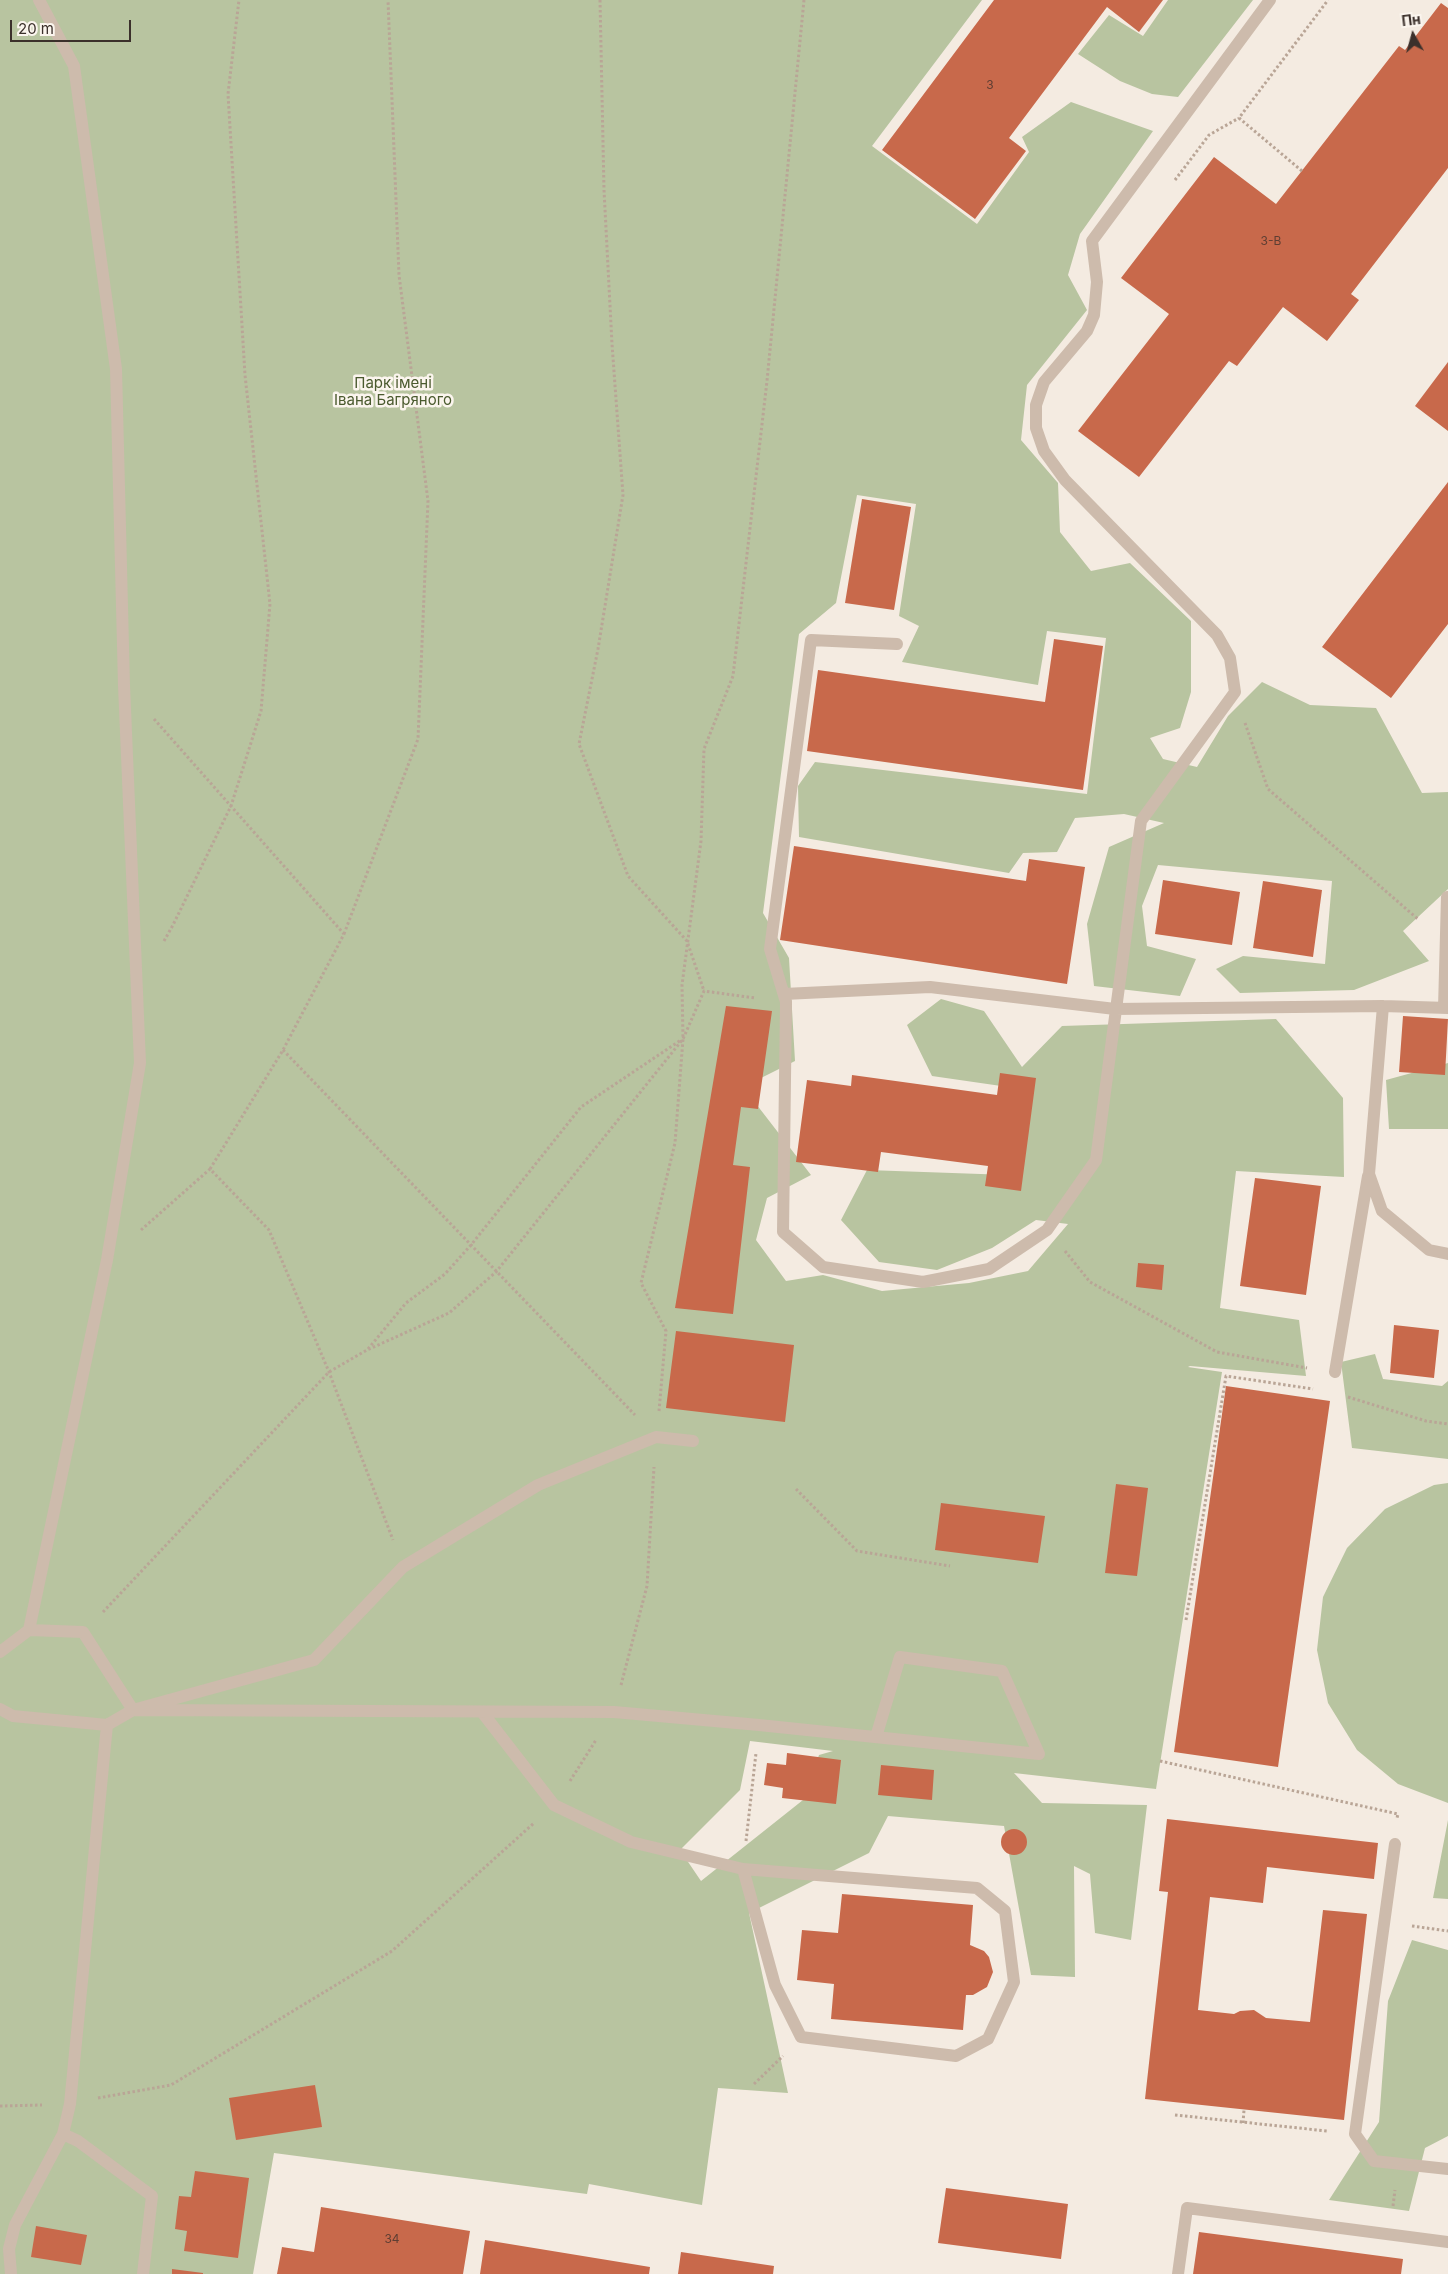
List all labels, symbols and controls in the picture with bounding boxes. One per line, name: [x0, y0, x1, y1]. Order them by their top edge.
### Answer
scale bar: [12, 10, 134, 42]
north arrow: [1388, 10, 1438, 60]
text: Пн: [1401, 10, 1422, 29]
text: 20 m: [18, 19, 54, 38]
house number: 3: [986, 78, 994, 92]
house number: 3-В: [1261, 234, 1281, 248]
park label: Парк імені Івана Багряного: [334, 374, 452, 409]
house number: 34: [384, 2232, 400, 2246]

